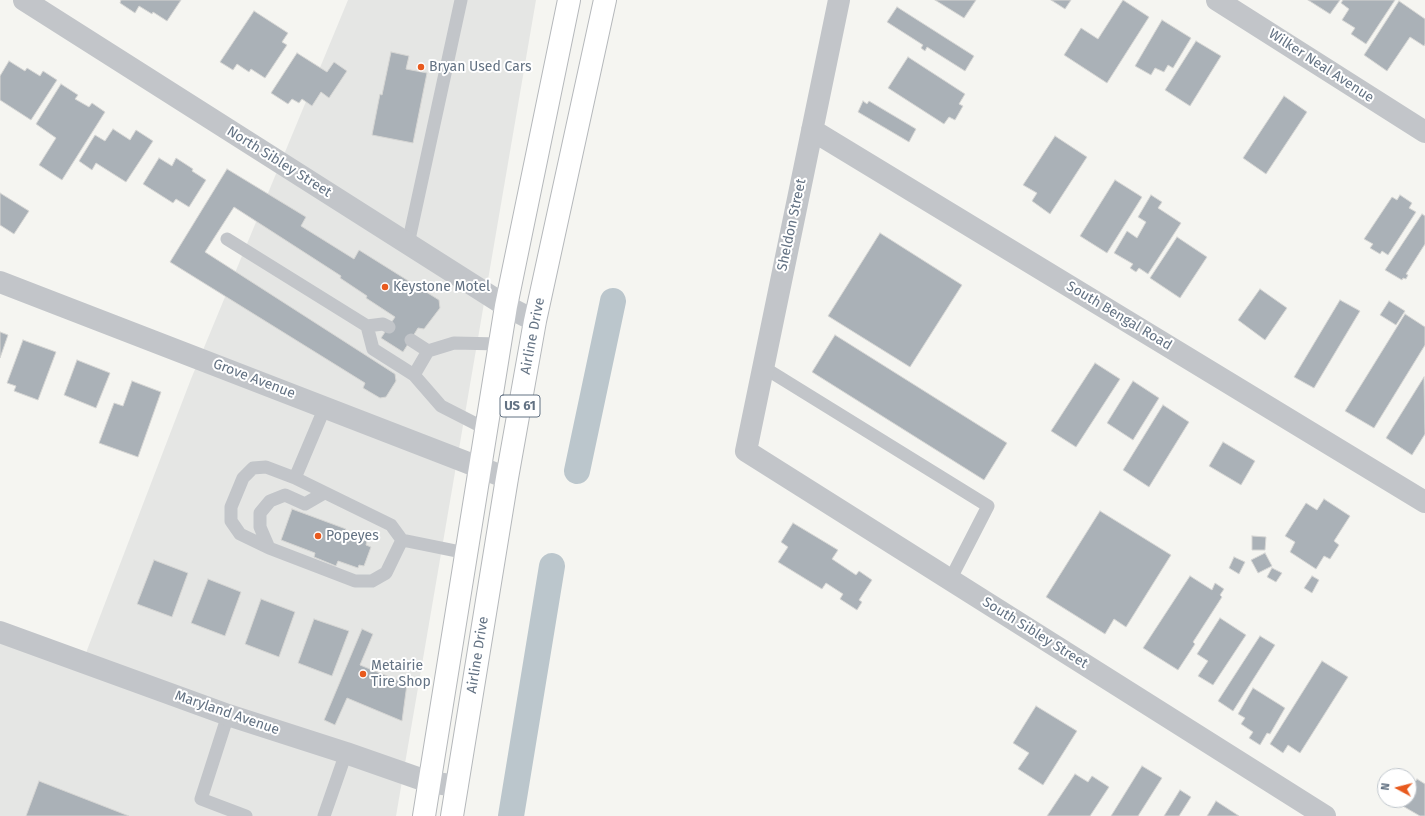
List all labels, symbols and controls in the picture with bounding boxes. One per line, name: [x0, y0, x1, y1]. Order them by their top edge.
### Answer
street label: Wilker Neal Avenue: [1265, 26, 1377, 106]
place label: Bryan Used Cars: [429, 59, 532, 75]
marker: Bryan Used Cars: [416, 62, 426, 72]
street label: North Sibley Street: [224, 123, 334, 201]
street label: Sheldon Street: [774, 177, 810, 273]
street label: South Bengal Road: [1063, 278, 1175, 354]
place label: Keystone Motel: [393, 279, 490, 295]
marker: Keystone Motel: [380, 282, 390, 292]
street label: Airline Drive: [517, 296, 549, 376]
street label: Grove Avenue: [211, 356, 297, 402]
road number: US 61: [500, 395, 540, 417]
place label: Popeyes: [326, 528, 379, 544]
marker: Popeyes: [313, 531, 323, 541]
street label: South Sibley Street: [979, 594, 1091, 672]
street label: Airline Drive: [464, 615, 492, 695]
place label: Metairie Tire Shop: [371, 658, 431, 690]
marker: Metairie Tire Shop: [358, 669, 368, 679]
street label: Maryland Avenue: [173, 687, 281, 739]
north arrow: [1377, 768, 1417, 808]
text: N: [1379, 782, 1392, 791]

